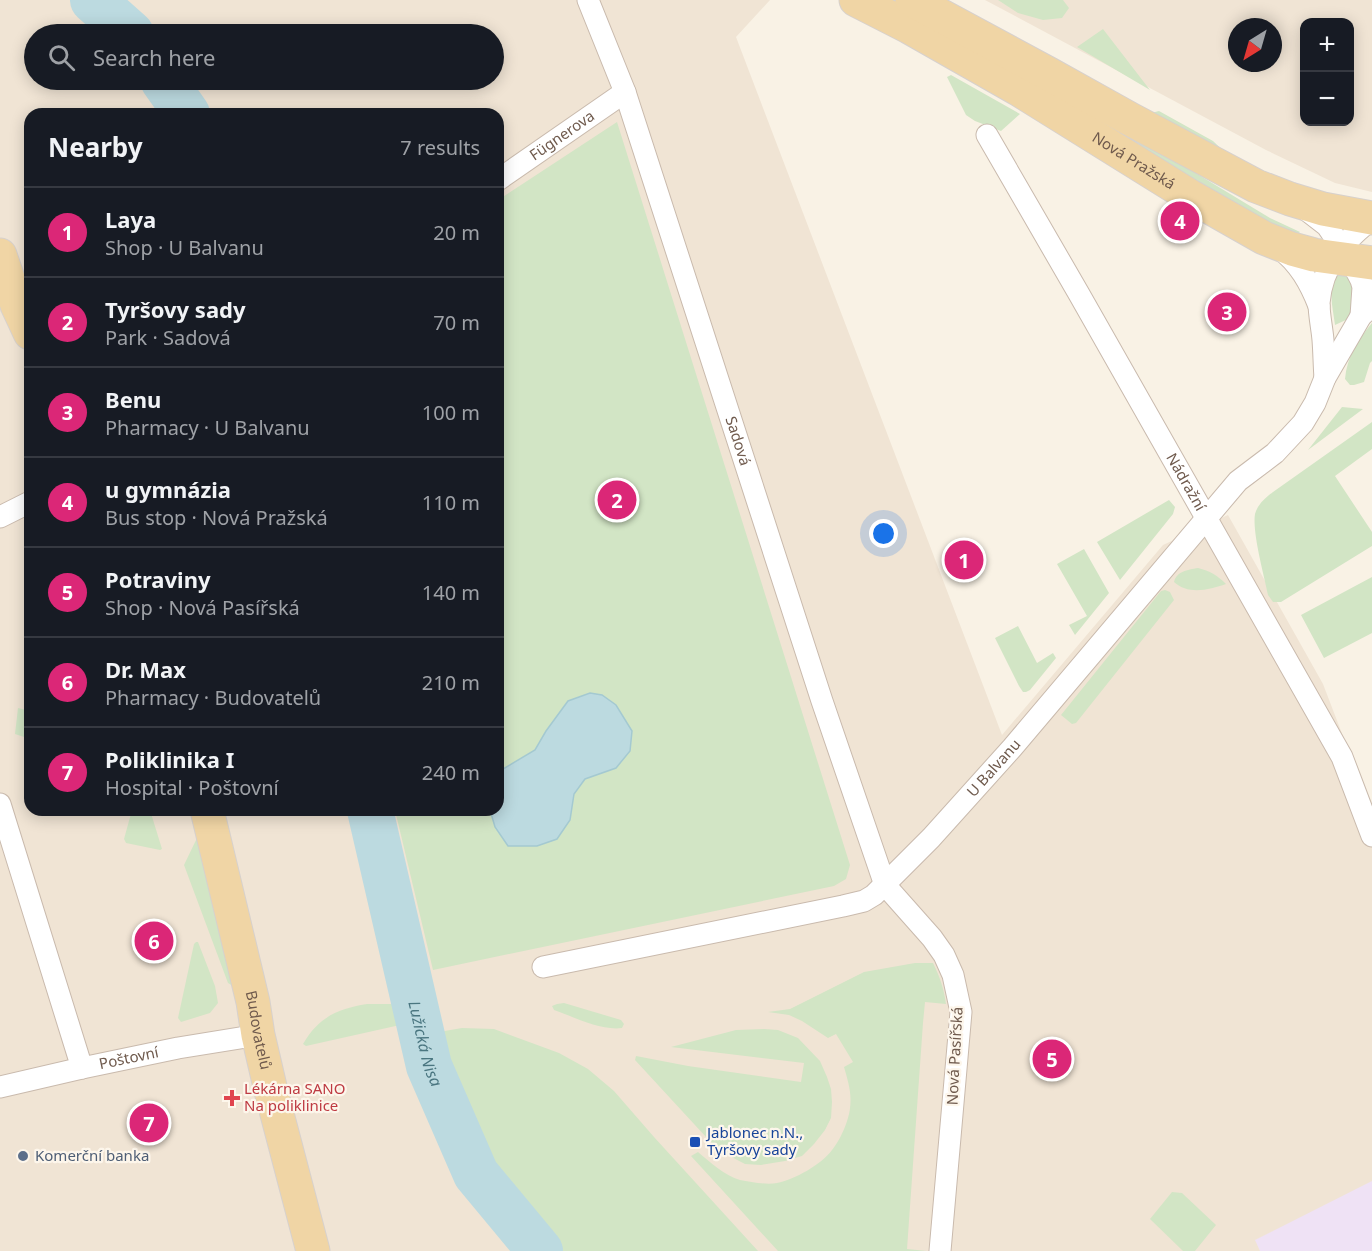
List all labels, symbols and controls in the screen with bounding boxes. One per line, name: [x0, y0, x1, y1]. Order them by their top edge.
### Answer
north arrow: [1228, 18, 1282, 72]
map controls: [1300, 18, 1354, 126]
button: +: [1300, 18, 1354, 72]
search box: [24, 24, 504, 90]
icon: search: [45, 41, 78, 74]
text: Search here: [93, 42, 215, 72]
button: −: [1300, 72, 1354, 126]
street label: Fügnerova: [525, 105, 598, 164]
street label: Nová Pražská: [1089, 127, 1179, 193]
text: Nearby: [48, 129, 143, 165]
text: 7 results: [400, 134, 480, 161]
pin: 4: [1160, 198, 1200, 244]
text: Laya: [105, 204, 156, 234]
text: 1: [62, 219, 73, 246]
text: 20 m: [433, 219, 480, 246]
text: Shop · U Balvanu: [105, 234, 264, 261]
pin: 3: [1208, 290, 1246, 334]
text: Tyršovy sady: [105, 294, 246, 324]
text: 2: [62, 309, 73, 336]
text: 70 m: [433, 309, 480, 336]
text: Park · Sadová: [105, 324, 231, 351]
text: Benu: [105, 384, 161, 414]
text: 3: [62, 399, 73, 426]
text: 100 m: [422, 399, 480, 426]
text: Pharmacy · U Balvanu: [105, 414, 310, 441]
street label: Sadová: [722, 414, 756, 468]
street label: Nádražní: [1162, 449, 1212, 515]
text: u gymnázia: [105, 474, 231, 504]
pin: 2: [598, 478, 636, 522]
text: 4: [62, 489, 73, 516]
text: 110 m: [422, 489, 480, 516]
text: Bus stop · Nová Pražská: [105, 504, 328, 531]
your location: [869, 519, 898, 548]
pin: 1: [944, 538, 984, 582]
text: Potraviny: [105, 564, 211, 594]
text: 5: [62, 579, 73, 606]
text: 140 m: [422, 579, 480, 606]
text: Shop · Nová Pasířská: [105, 594, 300, 621]
text: Dr. Max: [105, 654, 186, 684]
text: 6: [62, 669, 73, 696]
text: 210 m: [422, 669, 480, 696]
text: Pharmacy · Budovatelů: [105, 684, 321, 711]
street label: U Balvanu: [962, 734, 1024, 801]
text: Poliklinika I: [105, 744, 234, 774]
text: 7: [62, 759, 73, 786]
text: 240 m: [422, 759, 480, 786]
text: Hospital · Poštovní: [105, 774, 279, 801]
pin: 6: [134, 918, 174, 964]
street label: Budovatelů: [242, 988, 277, 1071]
water label: Lužická Nisa: [403, 998, 448, 1090]
street label: Nová Pasířská: [941, 1006, 967, 1106]
pin: 5: [1032, 1036, 1072, 1082]
street label: Poštovní: [97, 1041, 161, 1073]
place label: Lékárna SANO Na poliklinice: [244, 1078, 345, 1115]
marker: Lékárna SANO Na poliklinice: [225, 1091, 239, 1105]
pin: 7: [130, 1100, 168, 1146]
place label: Jablonec n.N., Tyršovy sady: [705, 1122, 803, 1159]
marker: Jablonec n.N., Tyršovy sady: [688, 1135, 702, 1149]
place label: Komerční banka: [35, 1145, 149, 1165]
marker: Komerční banka: [16, 1149, 30, 1163]

